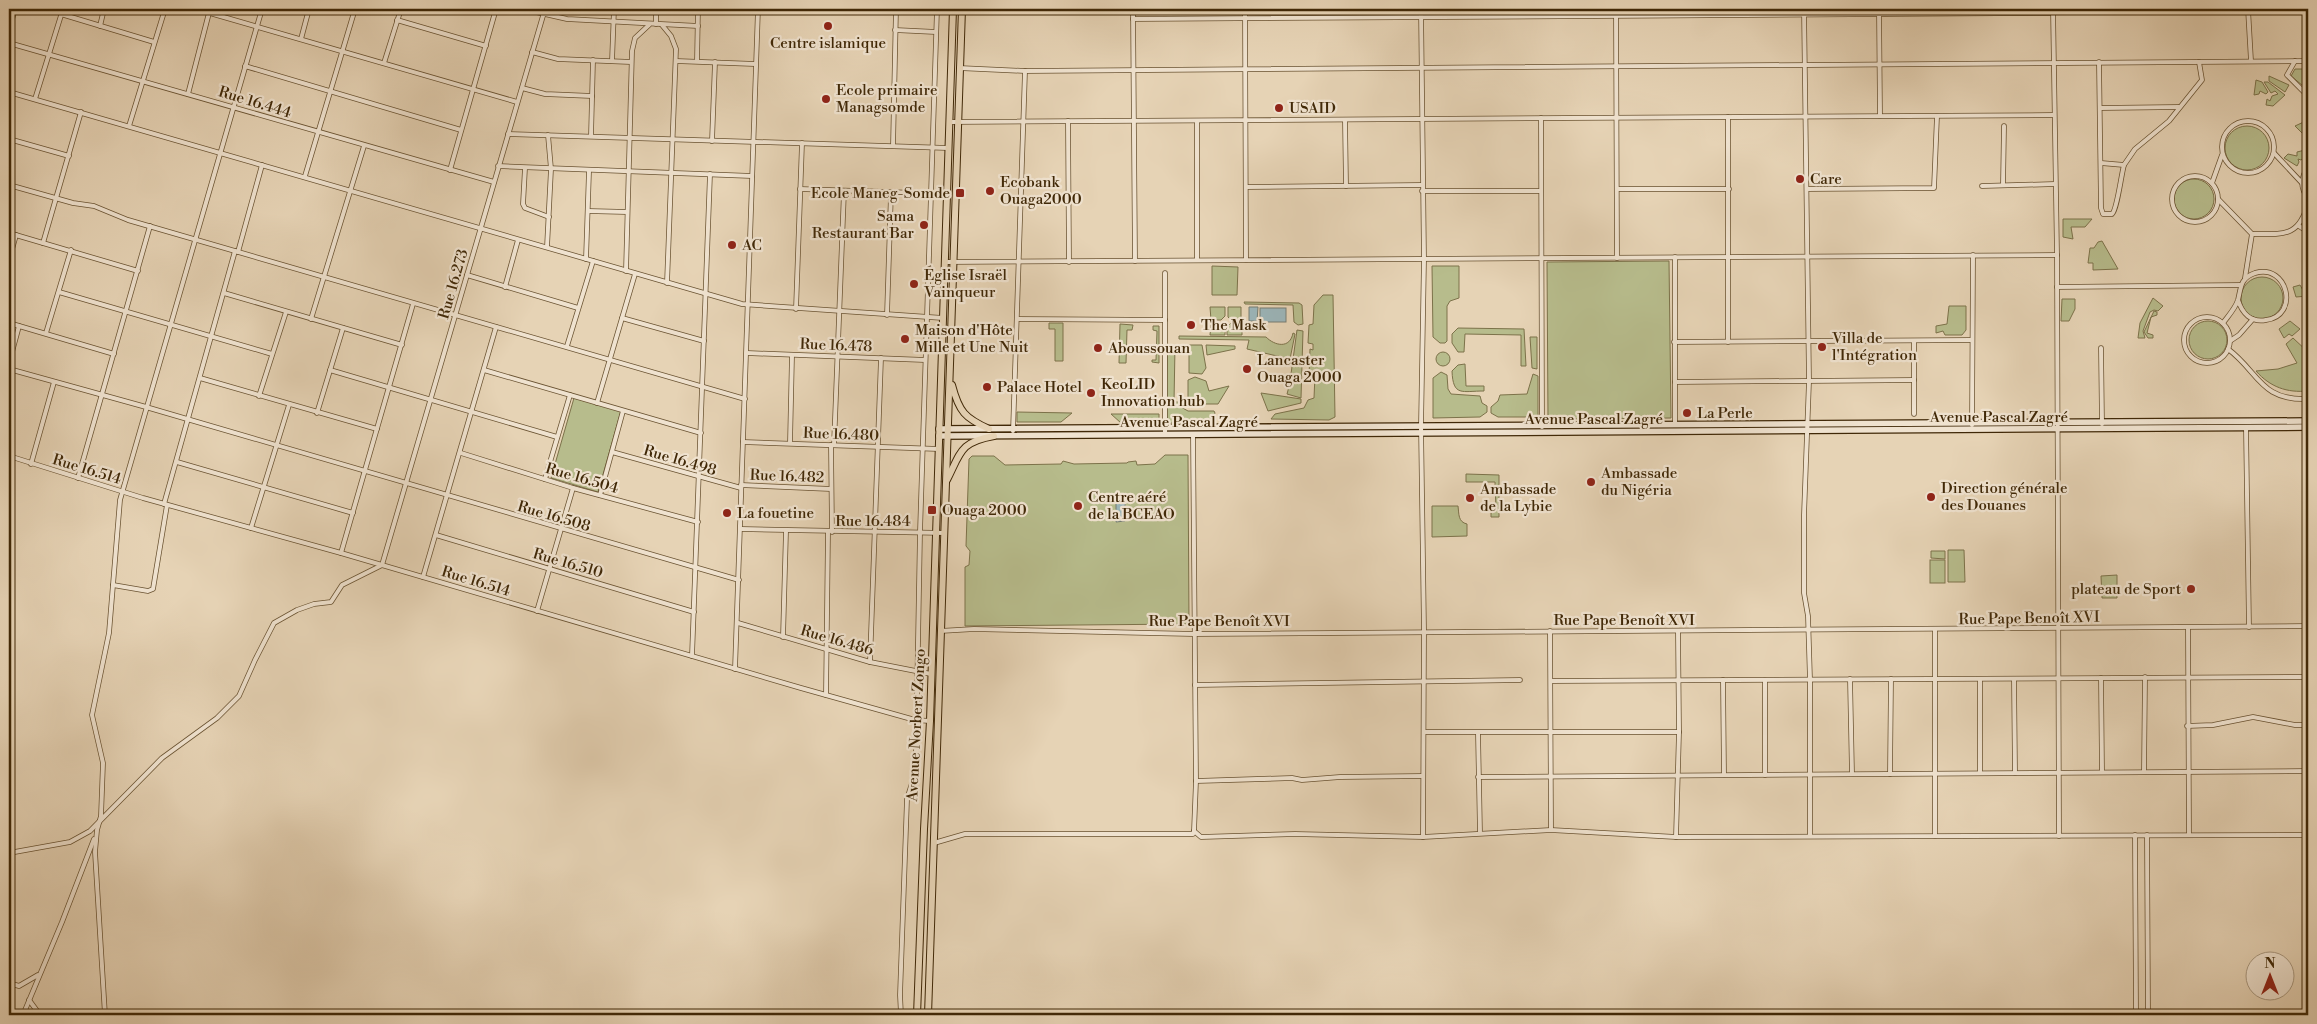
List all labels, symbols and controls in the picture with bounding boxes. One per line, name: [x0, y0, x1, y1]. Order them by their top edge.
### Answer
marker: Centre islamique: [822, 20, 834, 32]
place label: Centre islamique: [770, 34, 886, 53]
place label: Ecole primaire Managsomde: [836, 81, 938, 117]
street label: Rue 16.444: [216, 82, 294, 123]
marker: Ecole primaire Managsomde: [820, 93, 832, 105]
place label: USAID: [1289, 99, 1336, 118]
marker: USAID: [1273, 102, 1285, 114]
place label: Care: [1810, 170, 1842, 189]
place label: Ecobank Ouaga2000: [1000, 173, 1082, 209]
marker: Care: [1794, 173, 1806, 185]
place label: Ecole Maneg-Somde: [811, 184, 950, 203]
marker: Ecobank Ouaga2000: [984, 185, 996, 197]
marker: Ecole Maneg-Somde: [954, 187, 966, 199]
place label: Sama Restaurant Bar: [812, 207, 915, 243]
marker: Sama Restaurant Bar: [918, 219, 930, 231]
place label: AC: [741, 236, 762, 255]
marker: AC: [726, 239, 738, 251]
street label: Rue 16.273: [434, 247, 473, 321]
place label: Église Israël Vainqueur: [923, 265, 1008, 302]
marker: Église Israël Vainqueur: [908, 278, 920, 290]
place label: The Mask: [1201, 316, 1267, 335]
marker: The Mask: [1185, 319, 1197, 331]
place label: Maison d'Hôte Mille et Une Nuit: [915, 321, 1029, 357]
place label: Villa de l'Intégration: [1831, 329, 1917, 365]
marker: Maison d'Hôte Mille et Une Nuit: [899, 333, 911, 345]
street label: Rue 16.478: [799, 335, 873, 356]
place label: Aboussouan: [1107, 339, 1190, 358]
marker: Villa de l'Intégration: [1816, 341, 1828, 353]
marker: Aboussouan: [1092, 342, 1104, 354]
place label: Lancaster Ouaga 2000: [1257, 351, 1342, 387]
marker: Lancaster Ouaga 2000: [1241, 363, 1253, 375]
place label: KeoLID Innovation hub: [1101, 375, 1204, 411]
place label: Palace Hotel: [997, 378, 1082, 397]
marker: Palace Hotel: [981, 381, 993, 393]
marker: KeoLID Innovation hub: [1085, 387, 1097, 399]
place label: La Perle: [1697, 404, 1753, 423]
marker: La Perle: [1681, 407, 1693, 419]
street label: Avenue Pascal Zagré: [1929, 408, 2068, 427]
street label: Avenue Pascal Zagré: [1524, 410, 1663, 429]
street label: Avenue Pascal Zagré: [1119, 413, 1258, 432]
street label: Rue 16.480: [803, 424, 879, 445]
street label: Rue 16.498: [641, 441, 719, 480]
street label: Rue 16.514: [50, 450, 124, 489]
street label: Rue 16.504: [543, 459, 621, 498]
place label: Ambassade du Nigéria: [1600, 464, 1677, 500]
street label: Rue 16.482: [749, 466, 825, 487]
marker: Ambassade du Nigéria: [1585, 476, 1597, 488]
place label: Direction générale des Douanes: [1941, 479, 2068, 515]
place label: Ambassade de la Lybie: [1479, 480, 1556, 516]
place label: Centre aéré de la BCEAO: [1088, 488, 1175, 524]
marker: Direction générale des Douanes: [1925, 491, 1937, 503]
marker: Ambassade de la Lybie: [1464, 492, 1476, 504]
street label: Rue 16.508: [515, 497, 593, 536]
marker: Centre aéré de la BCEAO: [1072, 500, 1084, 512]
place label: Ouaga 2000: [942, 501, 1027, 520]
place label: La fouetine: [737, 504, 814, 523]
marker: Ouaga 2000: [926, 504, 938, 516]
marker: La fouetine: [721, 507, 733, 519]
street label: Rue 16.484: [835, 512, 911, 531]
street label: Rue 16.510: [531, 544, 605, 583]
street label: Rue 16.514: [439, 562, 513, 601]
place label: plateau de Sport: [2071, 580, 2182, 599]
marker: plateau de Sport: [2185, 583, 2197, 595]
street label: Rue Pape Benoît XVI: [1958, 608, 2100, 629]
street label: Rue Pape Benoît XVI: [1553, 611, 1695, 630]
street label: Rue Pape Benoît XVI: [1148, 612, 1290, 631]
street label: Rue 16.486: [798, 621, 876, 660]
street label: Avenue Norbert Zongo: [903, 648, 930, 803]
north arrow: [2244, 952, 2294, 1002]
text: N: [2264, 955, 2276, 973]

